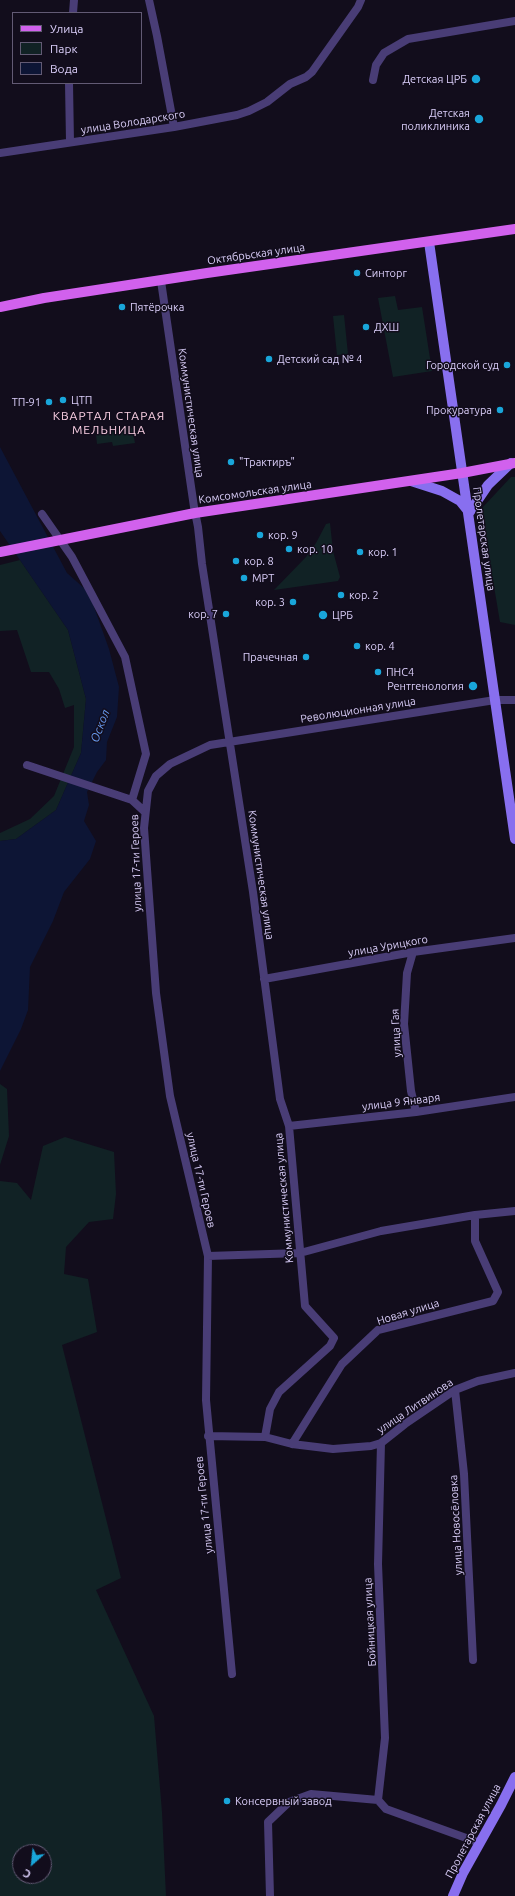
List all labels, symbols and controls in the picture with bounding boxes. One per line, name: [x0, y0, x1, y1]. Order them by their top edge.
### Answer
legend: [12, 12, 142, 84]
text: Улица: [50, 22, 83, 35]
text: Парк: [50, 42, 78, 55]
text: Вода: [50, 62, 78, 75]
place label: Детская ЦРБ: [402, 72, 467, 86]
marker: Детская ЦРБ: [470, 73, 482, 85]
place label: Детская поликлиника: [401, 106, 470, 132]
street label: улица Володарского: [80, 107, 186, 137]
marker: Детская поликлиника: [473, 113, 485, 125]
street label: Октябрьская улица: [206, 241, 306, 267]
place label: Синторг: [365, 266, 407, 280]
marker: Синторг: [352, 268, 362, 278]
place label: Пятёрочка: [130, 300, 184, 314]
marker: Пятёрочка: [117, 302, 127, 312]
place label: ДХШ: [374, 320, 399, 334]
marker: ДХШ: [361, 322, 371, 332]
street label: Коммунистическая улица: [175, 347, 207, 479]
place label: Детский сад № 4: [277, 352, 363, 366]
marker: Детский сад № 4: [264, 354, 274, 364]
place label: Городской суд: [426, 358, 499, 372]
marker: Городской суд: [502, 360, 512, 370]
place label: ЦТП: [71, 393, 92, 407]
place label: ТП-91: [12, 395, 41, 409]
marker: ЦТП: [58, 395, 68, 405]
marker: ТП-91: [44, 397, 54, 407]
place label: Прокуратура: [426, 403, 492, 417]
marker: Прокуратура: [495, 405, 505, 415]
district label: КВАРТАЛ СТАРАЯ МЕЛЬНИЦА: [53, 409, 165, 437]
place label: "Трактиръ": [239, 455, 295, 469]
marker: "Трактиръ": [226, 457, 236, 467]
street label: Комсомольская улица: [198, 478, 312, 506]
street label: Пролетарская улица: [470, 486, 498, 592]
place label: кор. 9: [268, 528, 298, 542]
marker: кор. 9: [255, 530, 265, 540]
place label: кор. 10: [297, 542, 333, 556]
marker: кор. 10: [284, 544, 294, 554]
place label: кор. 1: [368, 545, 398, 559]
marker: кор. 1: [355, 547, 365, 557]
place label: кор. 8: [244, 554, 274, 568]
marker: кор. 8: [231, 556, 241, 566]
place label: МРТ: [252, 571, 274, 585]
marker: МРТ: [239, 573, 249, 583]
place label: кор. 2: [349, 588, 379, 602]
marker: кор. 2: [336, 590, 346, 600]
place label: кор. 3: [255, 595, 285, 609]
marker: кор. 3: [288, 597, 298, 607]
place label: кор. 7: [188, 607, 218, 621]
place label: ЦРБ: [332, 608, 353, 622]
marker: кор. 7: [221, 609, 231, 619]
marker: ЦРБ: [317, 609, 329, 621]
place label: кор. 4: [365, 639, 395, 653]
marker: кор. 4: [352, 641, 362, 651]
place label: Прачечная: [243, 650, 298, 664]
marker: Прачечная: [301, 652, 311, 662]
place label: ПНС4: [386, 665, 414, 679]
marker: ПНС4: [373, 667, 383, 677]
place label: Рентгенология: [387, 679, 464, 693]
marker: Рентгенология: [467, 680, 479, 692]
street label: Революционная улица: [299, 694, 417, 726]
water label: Оскол: [87, 708, 113, 744]
street label: Коммунистическая улица: [245, 809, 277, 941]
street label: улица 17-ти Героев: [128, 814, 144, 912]
street label: улица Урицкого: [347, 932, 429, 960]
street label: улица Гая: [388, 1008, 404, 1058]
street label: улица 9 Января: [361, 1091, 441, 1113]
street label: улица 17-ти Героев: [184, 1131, 218, 1229]
street label: Коммунистическая улица: [272, 1132, 296, 1264]
street label: Новая улица: [375, 1296, 441, 1328]
street label: улица Литвинова: [374, 1376, 456, 1436]
street label: улица 17-ти Героев: [192, 1456, 216, 1554]
street label: улица Новосёловка: [447, 1474, 465, 1576]
street label: Бойницкая улица: [361, 1577, 379, 1667]
street label: Пролетарская улица: [443, 1782, 503, 1880]
place label: Консервный завод: [235, 1794, 332, 1808]
marker: Консервный завод: [222, 1796, 232, 1806]
north arrow: [12, 1844, 52, 1884]
text: С: [21, 1867, 33, 1881]

